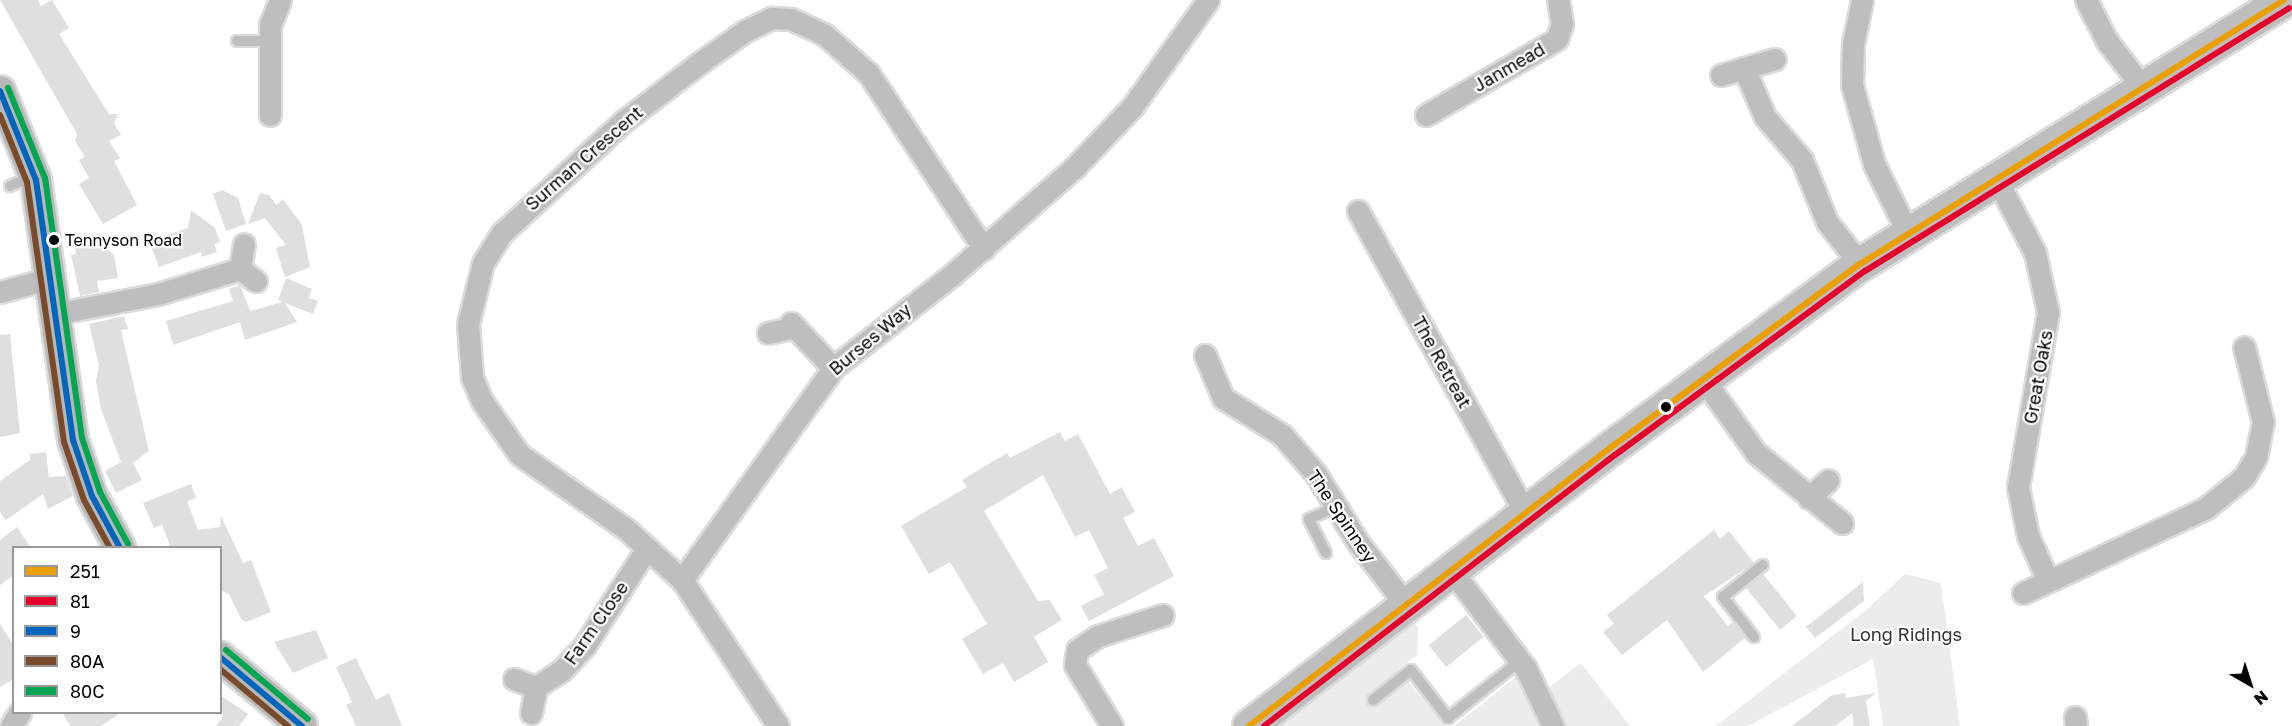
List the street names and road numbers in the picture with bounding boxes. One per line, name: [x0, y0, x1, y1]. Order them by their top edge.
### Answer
street label: Janmead: [1469, 38, 1549, 96]
street label: Surman Crescent: [521, 101, 647, 215]
street label: Burses Way: [825, 298, 915, 380]
street label: The Retreat: [1408, 312, 1476, 412]
street label: Great Oaks: [2019, 328, 2057, 426]
street label: The Spinney: [1303, 466, 1381, 566]
street label: Farm Close: [559, 577, 633, 669]

